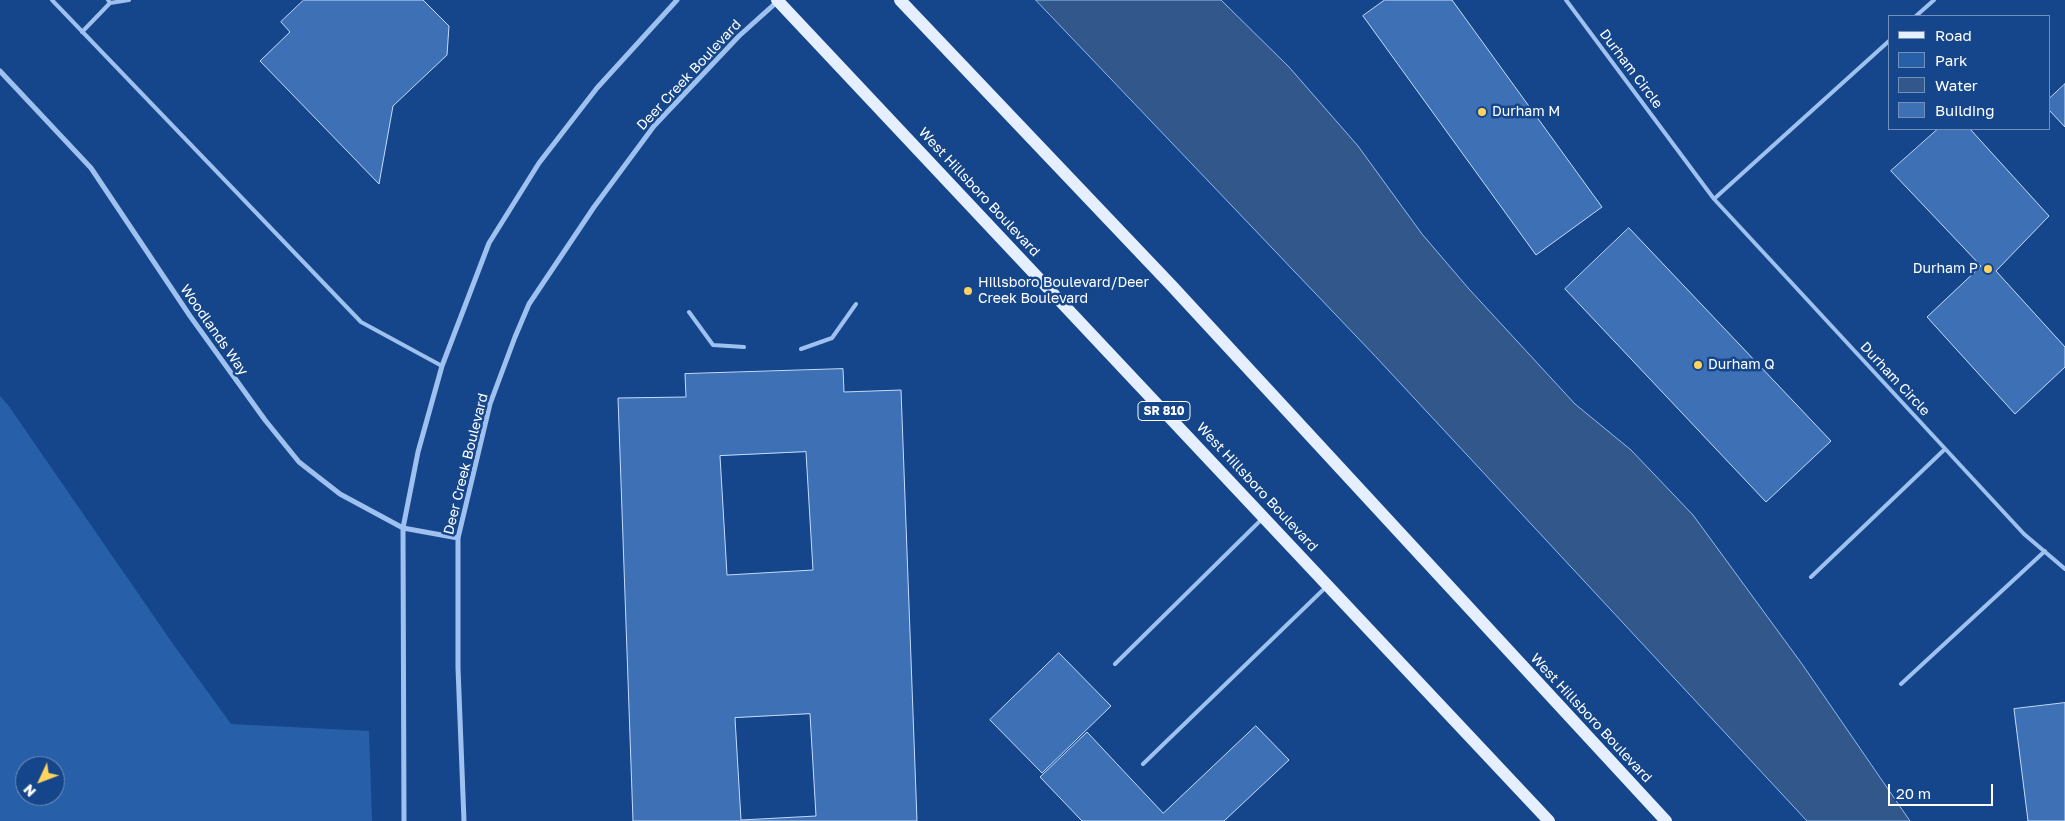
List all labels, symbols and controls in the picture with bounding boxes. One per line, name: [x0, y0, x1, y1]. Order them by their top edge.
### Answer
legend: [1888, 15, 2050, 130]
street label: Deer Creek Boulevard: [633, 16, 745, 134]
street label: Durham Circle: [1596, 26, 1666, 112]
text: Road: [1935, 26, 1972, 44]
text: Park: [1935, 51, 1967, 69]
text: Water: [1935, 76, 1978, 94]
text: Building: [1935, 101, 1995, 119]
place label: Durham M: [1492, 104, 1560, 120]
marker: Durham M: [1476, 106, 1488, 118]
street label: West Hillsboro Boulevard: [915, 124, 1043, 260]
place label: Durham P: [1913, 261, 1978, 277]
marker: Durham P: [1982, 263, 1994, 275]
place label: Hillsboro Boulevard/Deer Creek Boulevard: [978, 275, 1149, 308]
street label: Woodlands Way: [176, 281, 252, 379]
marker: Hillsboro Boulevard/Deer Creek Boulevard: [962, 285, 974, 297]
street label: Durham Circle: [1857, 339, 1933, 419]
place label: Durham Q: [1708, 357, 1774, 373]
marker: Durham Q: [1692, 359, 1704, 371]
street label: Deer Creek Boulevard: [440, 392, 492, 536]
road number: SR 810: [1138, 402, 1190, 421]
street label: West Hillsboro Boulevard: [1193, 419, 1321, 555]
street label: West Hillsboro Boulevard: [1527, 650, 1655, 786]
north arrow: [15, 756, 65, 806]
scale bar: [1890, 774, 1995, 806]
text: N: [20, 781, 39, 801]
text: 20 m: [1896, 784, 1931, 802]

